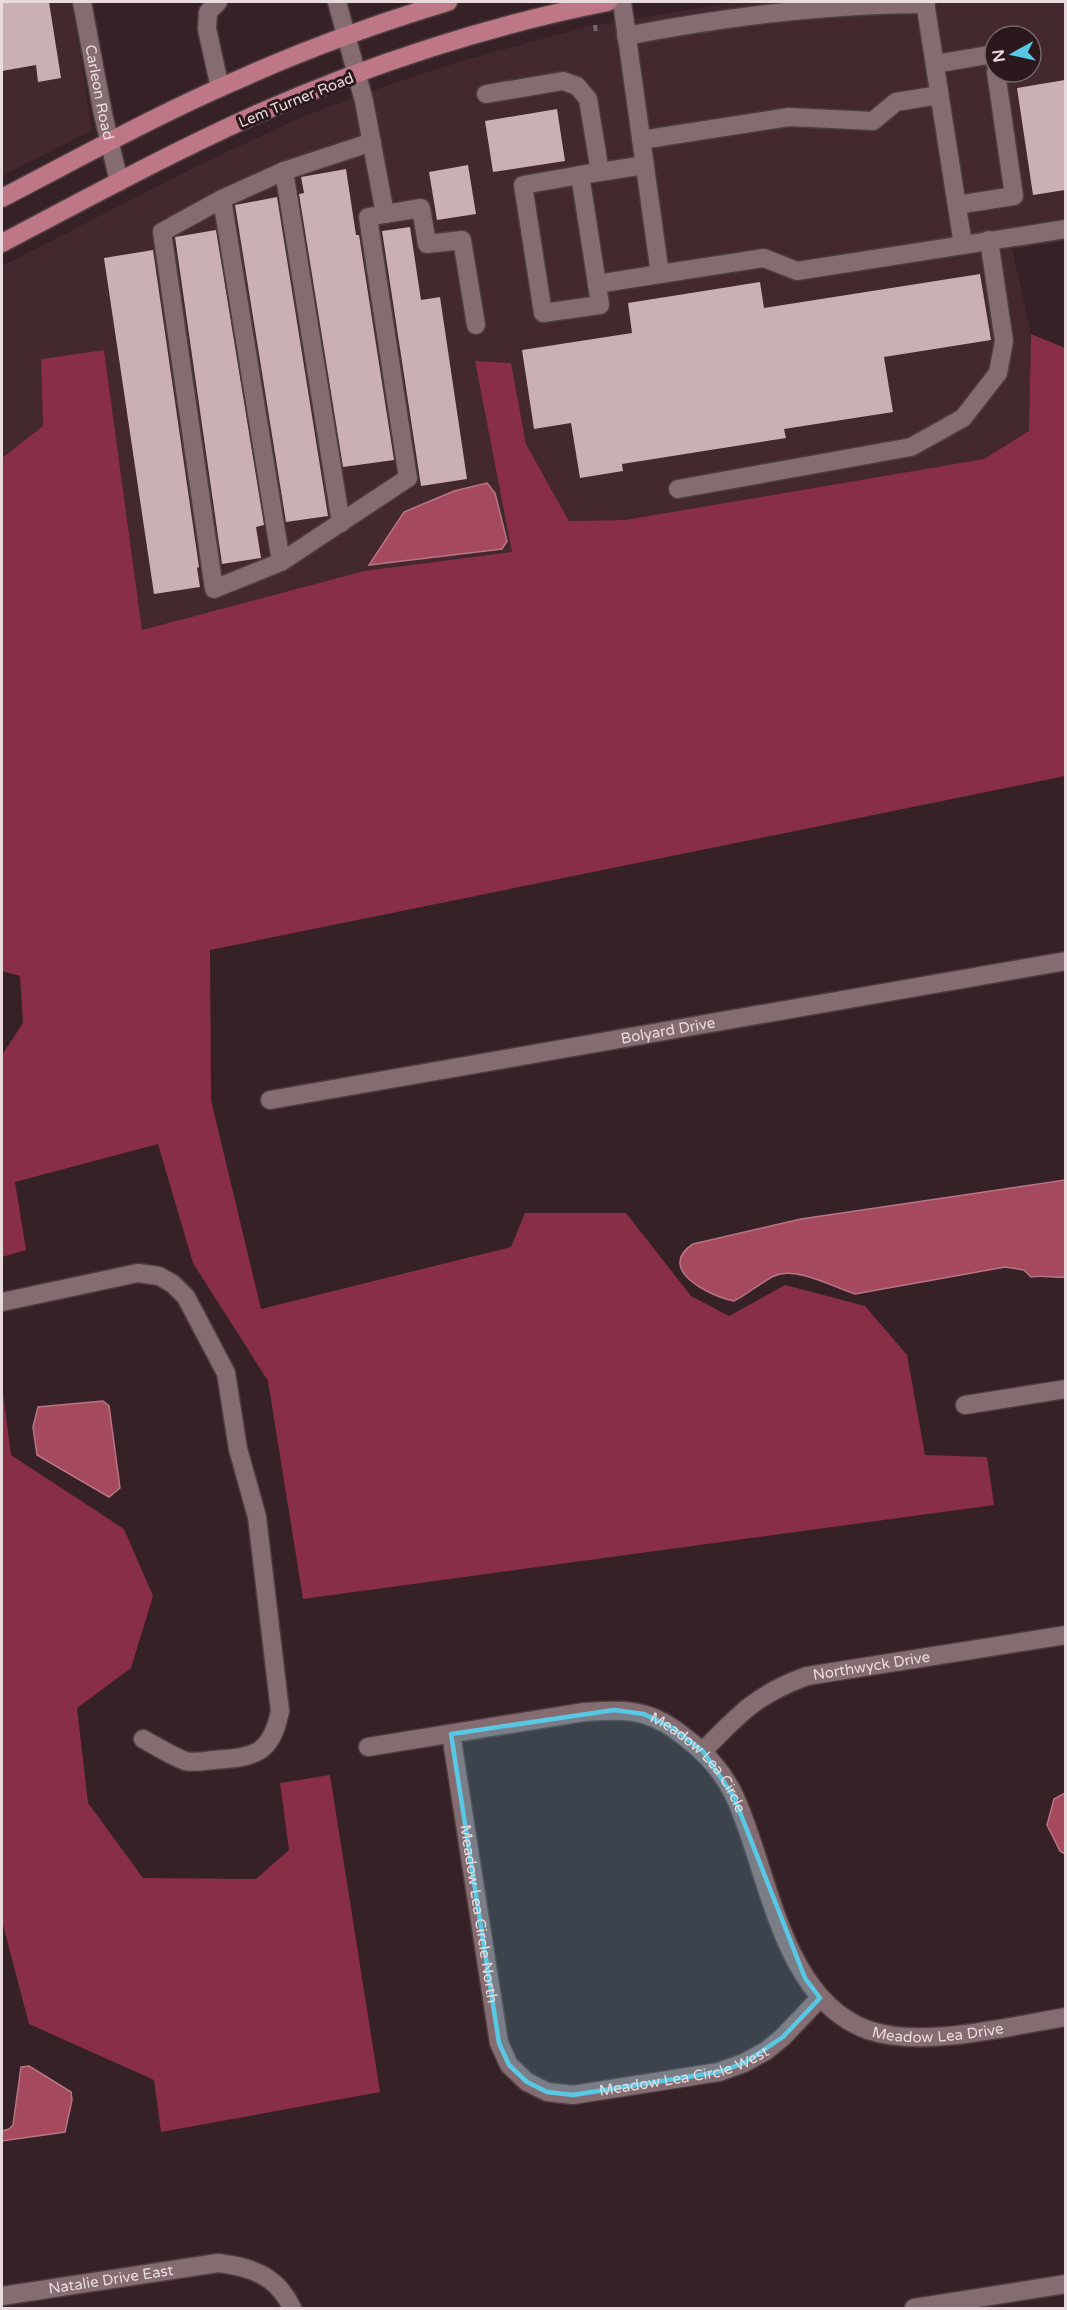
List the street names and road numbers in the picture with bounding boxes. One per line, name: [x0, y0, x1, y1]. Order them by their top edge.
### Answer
street label: Carleon Road: [81, 43, 118, 142]
street label: Lem Turner Road: [236, 69, 356, 131]
street label: Bolyard Drive: [619, 1013, 717, 1048]
street label: Northwyck Drive: [812, 1648, 931, 1684]
street label: Meadow Lea Circle: [647, 1708, 750, 1815]
street label: Meadow Lea Circle North: [456, 1823, 502, 2004]
street label: Meadow Lea Drive: [870, 2019, 1005, 2046]
street label: Meadow Lea Circle West: [598, 2042, 772, 2100]
street label: Natalie Drive East: [47, 2261, 175, 2298]

